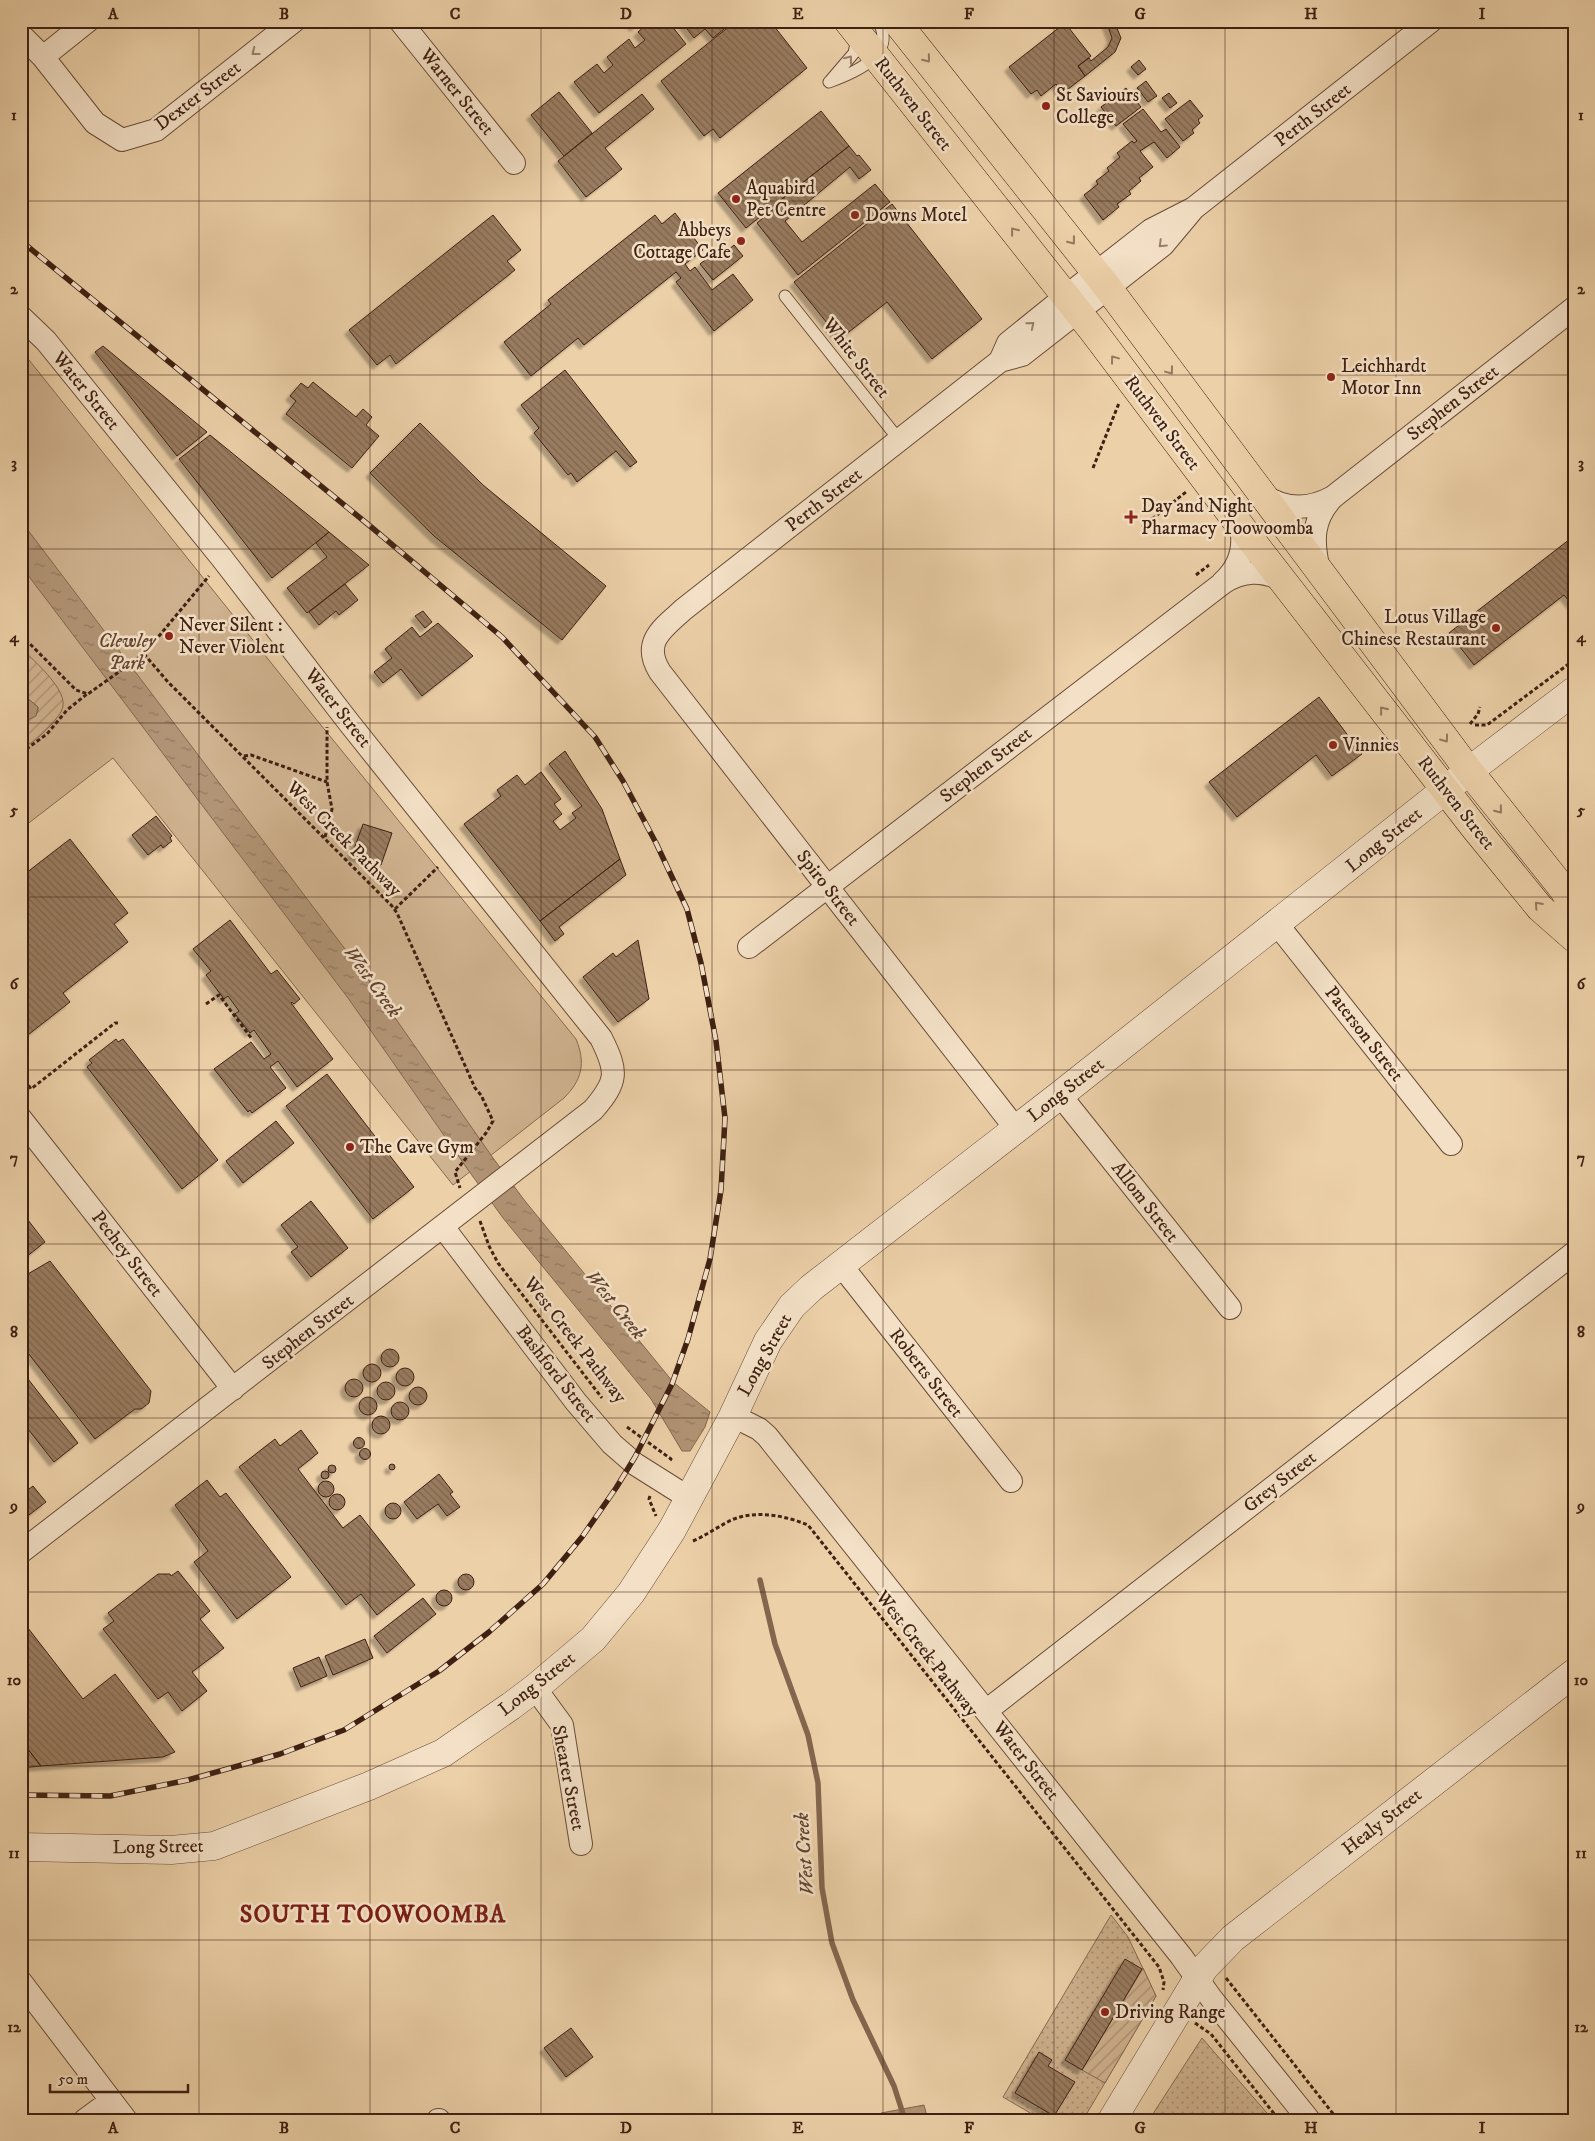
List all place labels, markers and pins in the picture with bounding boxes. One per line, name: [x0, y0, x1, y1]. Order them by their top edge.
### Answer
place label: St Saviours College: [1056, 84, 1139, 129]
marker: St Saviours College: [1040, 100, 1052, 112]
place label: Aquabird Pet Centre: [746, 177, 826, 222]
marker: Aquabird Pet Centre: [730, 193, 742, 205]
place label: Downs Motel: [865, 204, 967, 227]
marker: Downs Motel: [849, 209, 861, 221]
place label: Abbeys Cottage Cafe: [633, 219, 731, 264]
marker: Abbeys Cottage Cafe: [735, 235, 747, 247]
place label: Leichhardt Motor Inn: [1341, 355, 1426, 400]
marker: Leichhardt Motor Inn: [1325, 371, 1337, 383]
place label: Day and Night Pharmacy Toowoomba: [1141, 495, 1313, 540]
marker: Day and Night Pharmacy Toowoomba: [1125, 511, 1137, 523]
place label: Lotus Village Chinese Restaurant: [1341, 606, 1486, 651]
place label: Never Silent : Never Violent: [179, 614, 285, 659]
marker: Lotus Village Chinese Restaurant: [1490, 622, 1502, 634]
marker: Never Silent : Never Violent: [163, 630, 175, 642]
place label: Vinnies: [1342, 734, 1399, 757]
marker: Vinnies: [1327, 739, 1339, 751]
place label: The Cave Gym: [360, 1136, 474, 1159]
marker: The Cave Gym: [344, 1141, 356, 1153]
place label: Driving Range: [1115, 2001, 1226, 2024]
marker: Driving Range: [1099, 2006, 1111, 2018]

